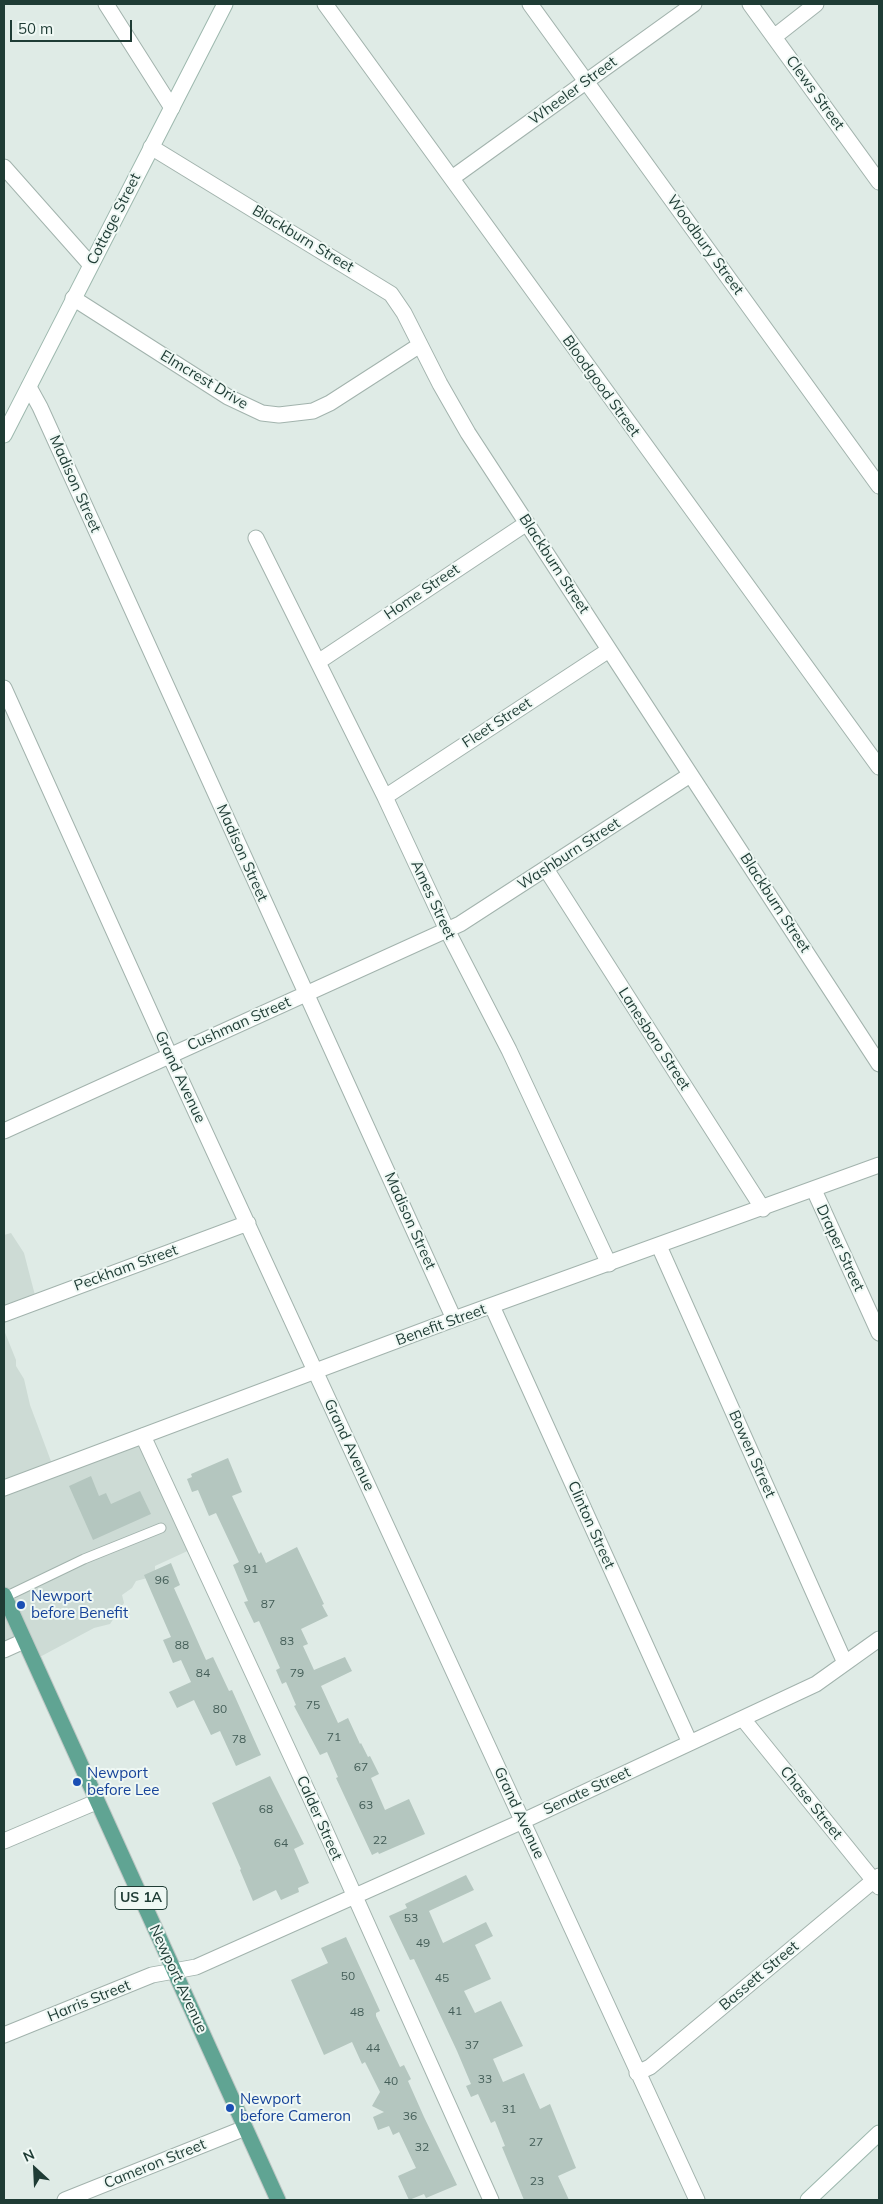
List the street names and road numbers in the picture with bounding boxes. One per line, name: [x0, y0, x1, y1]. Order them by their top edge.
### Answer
street label: Clews Street: [782, 52, 848, 134]
street label: Wheeler Street: [525, 53, 621, 129]
street label: Cottage Street: [83, 170, 145, 268]
street label: Woodbury Street: [663, 192, 747, 298]
street label: Blackburn Street: [249, 202, 357, 276]
street label: Bloodgood Street: [558, 332, 644, 440]
street label: Elmcrest Drive: [157, 347, 251, 413]
street label: Madison Street: [45, 433, 105, 535]
street label: Blackburn Street: [515, 511, 593, 617]
street label: Home Street: [381, 560, 463, 624]
street label: Fleet Street: [459, 694, 535, 752]
street label: Madison Street: [212, 802, 272, 904]
street label: Washburn Street: [514, 814, 624, 894]
street label: Blackburn Street: [736, 850, 814, 956]
street label: Ames Street: [407, 858, 459, 942]
street label: Lanesboro Street: [614, 984, 694, 1094]
street label: Cushman Street: [184, 993, 294, 1055]
street label: Grand Avenue: [151, 1028, 209, 1126]
street label: Madison Street: [380, 1170, 440, 1272]
street label: Draper Street: [812, 1202, 868, 1294]
street label: Peckham Street: [72, 1241, 180, 1295]
street label: Benefit Street: [393, 1300, 489, 1350]
street label: Grand Avenue: [320, 1396, 378, 1494]
street label: Bowen Street: [725, 1407, 779, 1501]
street label: Clinton Street: [564, 1478, 618, 1572]
street label: Senate Street: [541, 1763, 633, 1819]
street label: Chase Street: [776, 1763, 846, 1843]
street label: Grand Avenue: [490, 1764, 548, 1862]
street label: Calder Street: [292, 1773, 346, 1863]
road number: US 1A: [115, 1886, 167, 1910]
street label: Newport Avenue: [145, 1922, 211, 2036]
street label: Bassett Street: [716, 1938, 802, 2014]
street label: Harris Street: [45, 1976, 133, 2026]
street label: Cameron Street: [101, 2135, 209, 2193]

